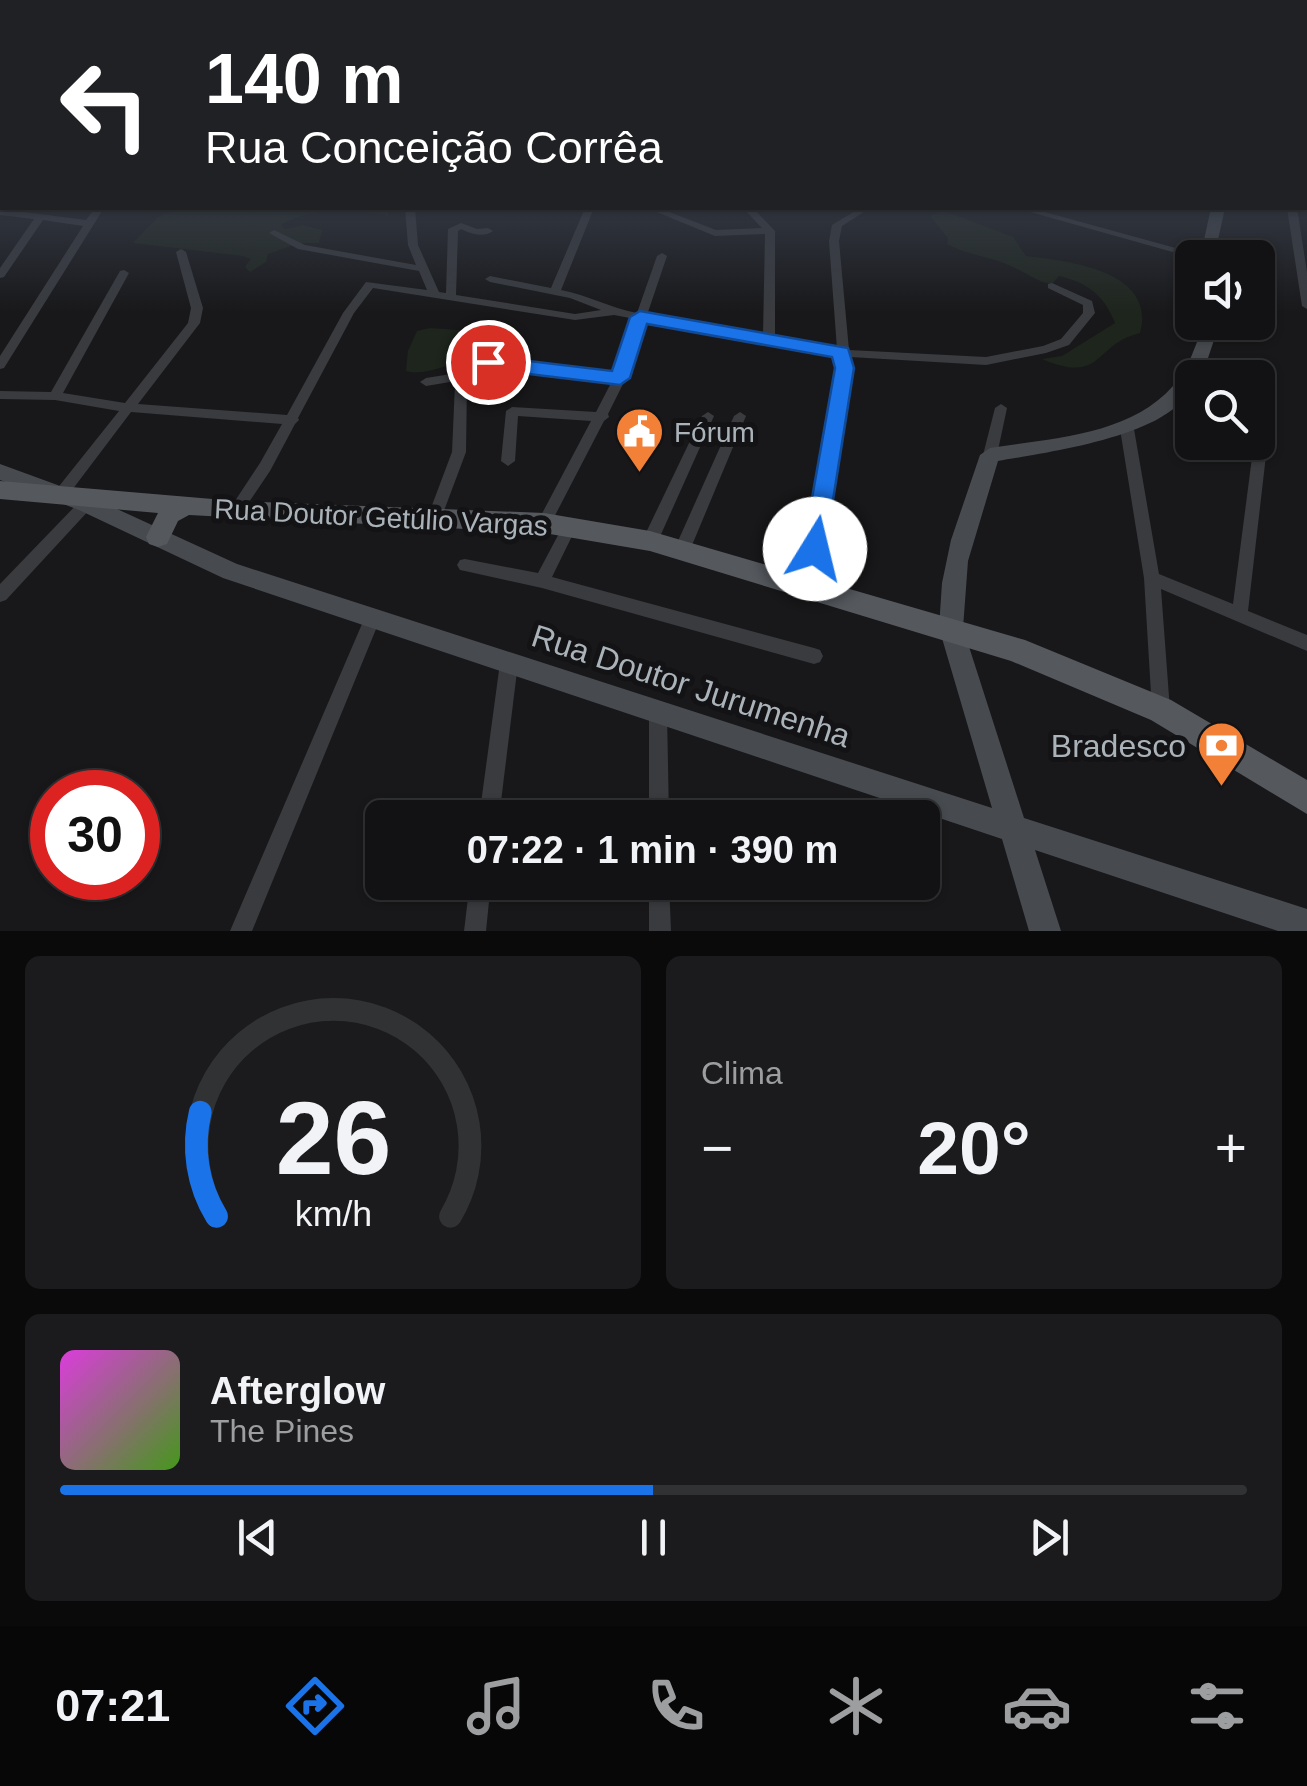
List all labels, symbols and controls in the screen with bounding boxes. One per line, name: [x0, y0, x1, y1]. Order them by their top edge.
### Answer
icon: left: [40, 40, 170, 170]
text: 140 m: [205, 40, 403, 118]
text: Rua Conceição Corrêa: [205, 122, 663, 173]
map controls: [1175, 240, 1275, 460]
button: sound: [1175, 240, 1275, 340]
pin: [446, 320, 531, 405]
icon: arrive: [461, 335, 516, 390]
button: search: [1175, 360, 1275, 460]
public building icon: Fórum: [613, 406, 665, 474]
place label: Fórum: [674, 417, 755, 448]
street label: Rua Doutor Getúlio Vargas: [213, 493, 549, 542]
position arrow: [763, 497, 867, 601]
street label: Rua Doutor Jurumenha: [527, 617, 855, 755]
bank icon: Bradesco: [1195, 720, 1247, 788]
place label: Bradesco: [1051, 728, 1186, 764]
speed limit sign: 30: [30, 770, 160, 900]
text: 07:22 · 1 min · 390 m: [467, 829, 838, 871]
text: Clima: [701, 1055, 783, 1091]
text: 26: [275, 1080, 391, 1196]
text: 20°: [917, 1106, 1031, 1190]
text: −: [701, 1117, 733, 1179]
text: +: [1215, 1117, 1247, 1179]
text: km/h: [294, 1194, 372, 1234]
text: Afterglow: [210, 1370, 385, 1412]
text: The Pines: [210, 1413, 354, 1449]
icon: previous: [230, 1510, 285, 1565]
icon: pause: [626, 1510, 681, 1565]
icon: next: [1022, 1510, 1077, 1565]
icon: directions: [280, 1671, 350, 1741]
icon: music: [461, 1671, 531, 1741]
icon: phone: [641, 1671, 711, 1741]
icon: climate: [821, 1671, 891, 1741]
icon: car: [1002, 1671, 1072, 1741]
icon: filters: [1182, 1671, 1252, 1741]
text: 07:21: [55, 1680, 170, 1731]

